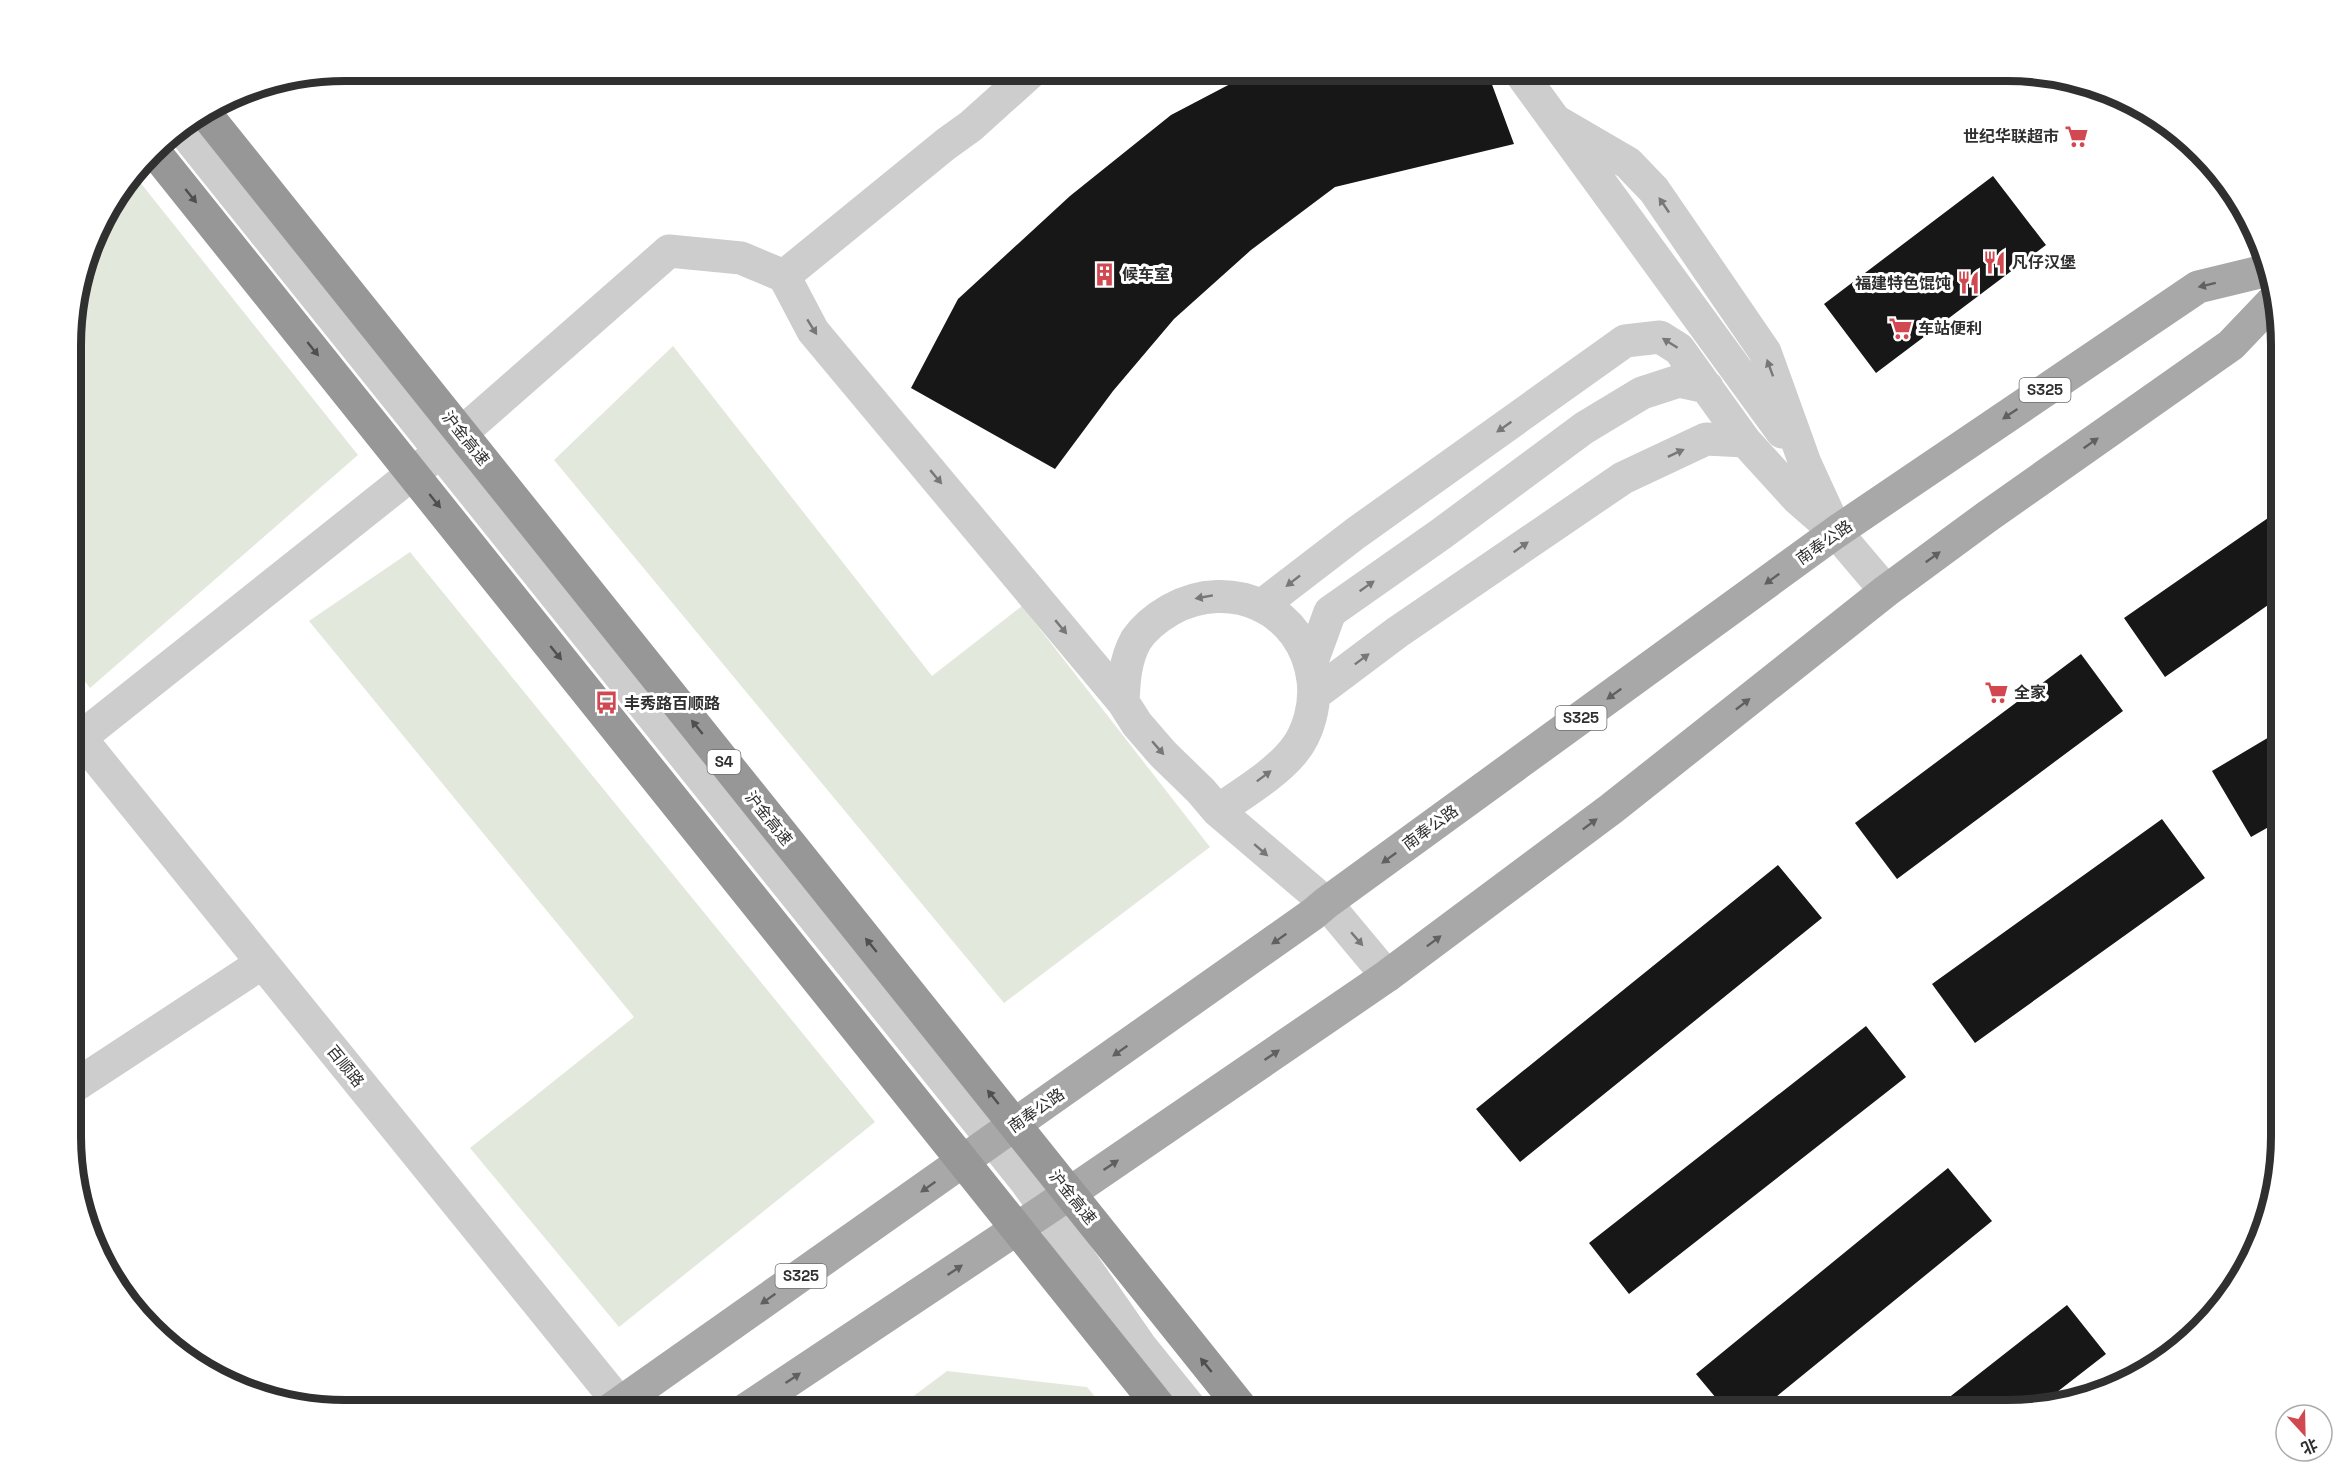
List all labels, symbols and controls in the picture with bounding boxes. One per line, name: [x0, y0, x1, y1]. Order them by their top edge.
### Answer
supermarket icon: 世纪华联超市: [2064, 123, 2090, 149]
place label: 世纪华联超市: [1963, 126, 2059, 147]
one-way arrow: [184, 189, 197, 204]
one-way arrow: [1659, 197, 1670, 213]
restaurant icon: 凡仔汉堡: [1981, 249, 2007, 275]
place label: 凡仔汉堡: [2012, 252, 2076, 273]
building icon: 候车室: [1091, 261, 1117, 287]
place label: 候车室: [1122, 264, 1170, 285]
restaurant icon: 福建特色馄饨: [1956, 270, 1982, 296]
place label: 福建特色馄饨: [1855, 273, 1951, 294]
one-way arrow: [2198, 280, 2216, 290]
supermarket icon: 车站便利: [1887, 315, 1913, 341]
place label: 车站便利: [1918, 318, 1982, 339]
one-way arrow: [806, 319, 817, 335]
one-way arrow: [1662, 338, 1678, 349]
one-way arrow: [306, 341, 319, 357]
one-way arrow: [1765, 359, 1775, 377]
road number: S325: [2020, 378, 2070, 402]
street label: 沪金高速: [437, 407, 494, 470]
one-way arrow: [2002, 408, 2018, 420]
one-way arrow: [1497, 421, 1513, 433]
one-way arrow: [2083, 437, 2099, 449]
one-way arrow: [1667, 448, 1685, 458]
one-way arrow: [930, 469, 943, 485]
one-way arrow: [428, 493, 441, 509]
street label: 南奉公路: [1792, 515, 1857, 569]
one-way arrow: [1513, 541, 1529, 553]
one-way arrow: [1924, 551, 1940, 563]
one-way arrow: [1764, 573, 1780, 585]
one-way arrow: [1285, 575, 1300, 587]
one-way arrow: [1359, 580, 1375, 592]
one-way arrow: [1195, 593, 1214, 602]
one-way arrow: [1054, 619, 1067, 634]
one-way arrow: [550, 646, 562, 661]
one-way arrow: [1354, 654, 1369, 666]
supermarket icon: 全家: [1983, 679, 2009, 705]
place label: 全家: [2014, 682, 2046, 703]
one-way arrow: [1607, 687, 1622, 699]
bus stop icon: 丰秀路百顺路: [593, 690, 619, 716]
place label: 丰秀路百顺路: [624, 693, 720, 714]
one-way arrow: [1736, 698, 1751, 710]
road number: S325: [1556, 706, 1606, 730]
one-way arrow: [690, 719, 703, 735]
one-way arrow: [1151, 740, 1164, 755]
road number: S4: [708, 750, 740, 774]
one-way arrow: [1257, 771, 1272, 783]
street label: 沪金高速: [740, 787, 797, 850]
street label: 南奉公路: [1398, 800, 1462, 855]
one-way arrow: [1582, 818, 1598, 831]
one-way arrow: [1254, 843, 1269, 857]
one-way arrow: [1381, 851, 1396, 863]
one-way arrow: [1350, 931, 1363, 946]
one-way arrow: [1272, 933, 1288, 945]
one-way arrow: [1426, 935, 1442, 948]
one-way arrow: [865, 938, 878, 953]
street label: 百顺路: [322, 1041, 369, 1092]
one-way arrow: [1112, 1045, 1128, 1057]
one-way arrow: [1263, 1049, 1279, 1061]
street label: 南奉公路: [1004, 1083, 1069, 1137]
one-way arrow: [987, 1090, 999, 1105]
one-way arrow: [1102, 1159, 1118, 1171]
street label: 沪金高速: [1044, 1166, 1101, 1229]
one-way arrow: [920, 1181, 936, 1193]
road number: S325: [776, 1264, 826, 1288]
one-way arrow: [947, 1264, 963, 1276]
one-way arrow: [761, 1293, 777, 1305]
one-way arrow: [1201, 1357, 1213, 1372]
one-way arrow: [785, 1373, 801, 1384]
north arrow: [2274, 1403, 2334, 1463]
text: 北: [2298, 1434, 2321, 1459]

